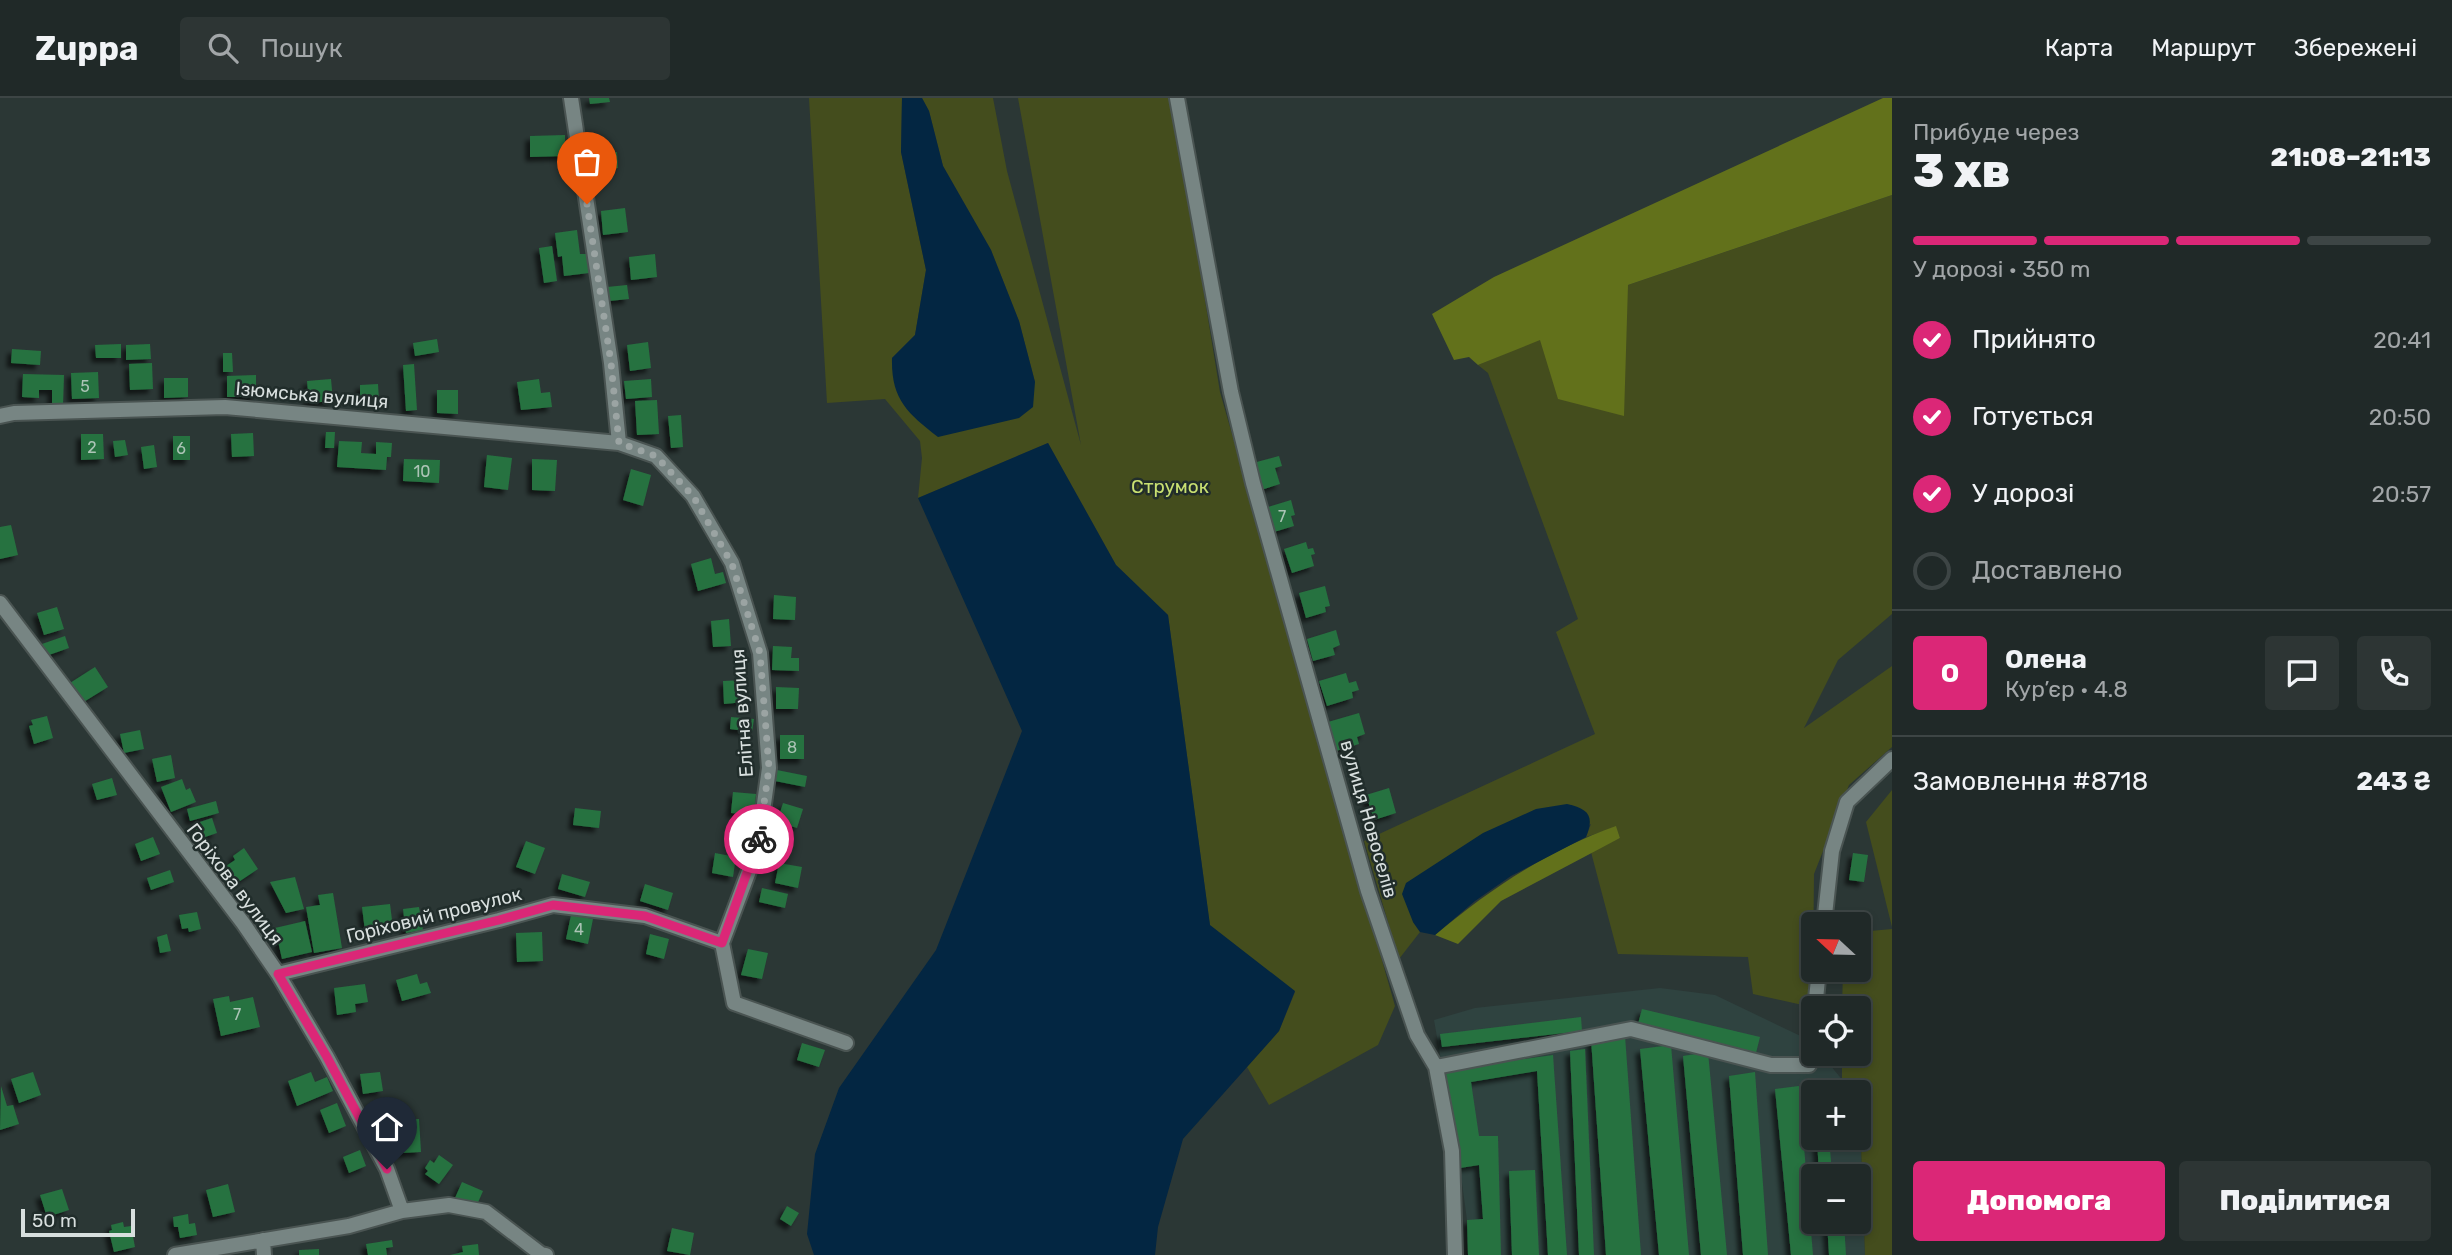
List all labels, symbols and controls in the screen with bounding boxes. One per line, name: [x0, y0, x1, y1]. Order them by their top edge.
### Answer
search box: [180, 17, 670, 80]
text: Zuppa: [35, 29, 138, 68]
icon: search: [204, 29, 242, 67]
text: Пошук: [260, 33, 343, 64]
text: Карта: [2045, 34, 2113, 62]
text: Маршрут: [2151, 34, 2256, 62]
text: Збережені: [2294, 34, 2417, 62]
text: Прибуде через: [1913, 118, 2079, 146]
pin: [557, 132, 617, 204]
text: 21:08–21:13: [2271, 142, 2431, 173]
icon: bag: [568, 143, 606, 181]
text: 3 хв: [1913, 144, 2010, 199]
text: У дорозі · 350 m: [1913, 255, 2090, 283]
icon: check: [1913, 321, 1951, 359]
text: Прийнято: [1972, 324, 2096, 355]
text: 20:41: [2373, 326, 2431, 354]
house number: 5: [80, 377, 90, 396]
street label: Ізюмська вулиця: [235, 377, 389, 413]
icon: check: [1913, 398, 1951, 436]
text: Готується: [1972, 401, 2094, 432]
text: 20:50: [2369, 403, 2431, 431]
house number: 2: [87, 438, 97, 457]
house number: 6: [176, 439, 186, 458]
house number: 10: [413, 462, 431, 481]
park label: Струмок: [1131, 475, 1209, 498]
icon: check: [1913, 475, 1951, 513]
text: У дорозі: [1972, 478, 2074, 509]
text: 20:57: [2372, 480, 2431, 508]
house number: 7: [1278, 507, 1286, 526]
text: Доставлено: [1972, 555, 2122, 586]
button: chat: [2265, 636, 2339, 710]
button: phone: [2357, 636, 2431, 710]
text: Олена: [2005, 644, 2087, 675]
street label: Елітна вулиця: [726, 648, 758, 778]
text: О: [1941, 658, 1959, 689]
text: Кур’єр · 4.8: [2005, 675, 2128, 703]
street label: вулиця Новоселів: [1335, 737, 1403, 901]
house number: 8: [787, 738, 797, 757]
text: Замовлення #8718: [1913, 766, 2148, 797]
text: 243 ₴: [2356, 766, 2431, 797]
courier: [724, 804, 794, 874]
street label: Горіхова вулиця: [182, 819, 288, 949]
icon: bike: [740, 820, 778, 858]
street label: Горіховий провулок: [344, 882, 524, 948]
north arrow: [1801, 912, 1871, 982]
map controls: [1801, 912, 1871, 1234]
house number: 4: [574, 920, 584, 939]
button: locate: [1801, 996, 1871, 1066]
house number: 7: [233, 1005, 241, 1024]
button: +: [1801, 1080, 1871, 1150]
pin: [357, 1097, 417, 1169]
icon: home: [368, 1108, 406, 1146]
button: Допомога: [1913, 1161, 2165, 1241]
button: Поділитися: [2179, 1161, 2431, 1241]
button: −: [1801, 1164, 1871, 1234]
scale bar: [21, 1206, 135, 1238]
text: 50 m: [32, 1209, 77, 1232]

